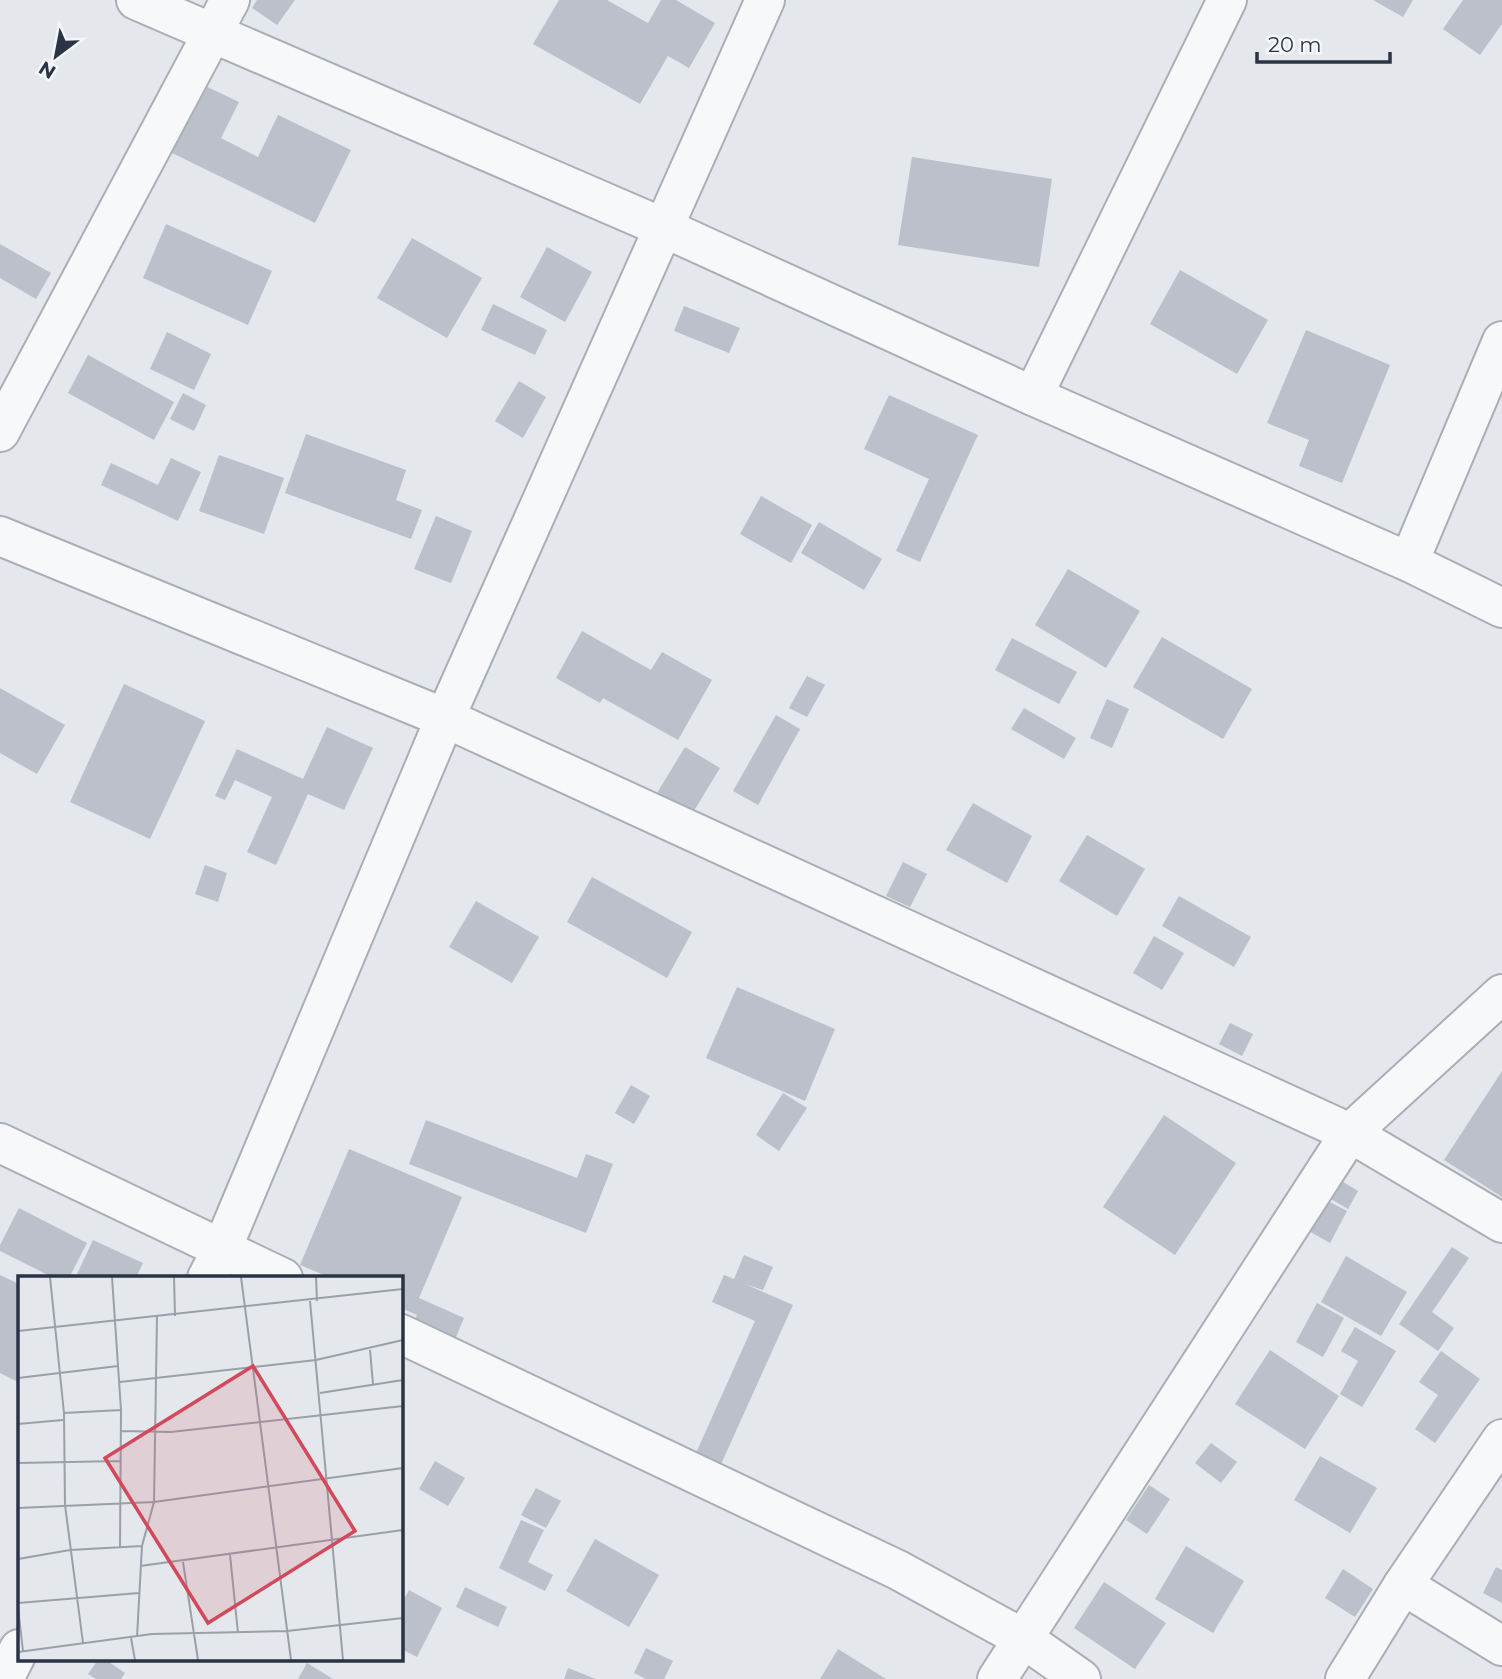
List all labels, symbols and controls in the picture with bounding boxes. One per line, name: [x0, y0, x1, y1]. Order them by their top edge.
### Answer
north arrow: [21, 21, 91, 91]
scale bar: [1257, 21, 1390, 65]
text: 20 m: [1268, 32, 1322, 57]
text: N: [35, 56, 60, 84]
inset map: [18, 1276, 402, 1662]

